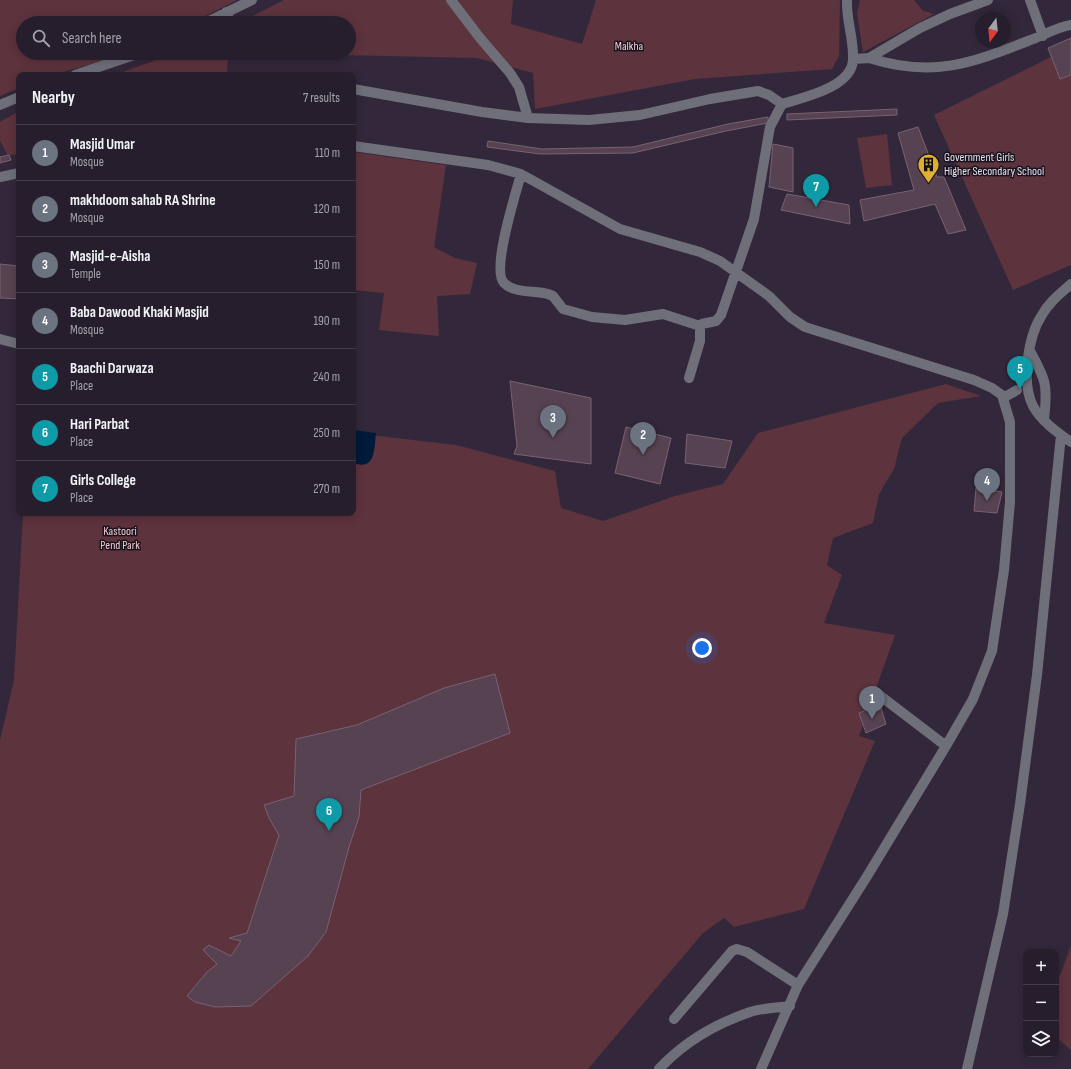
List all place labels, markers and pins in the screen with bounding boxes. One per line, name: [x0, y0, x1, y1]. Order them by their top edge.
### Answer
place label: Government Girls Higher Secondary School: [944, 150, 1044, 179]
building icon: Government Girls Higher Secondary School: [916, 151, 942, 184]
pin: 7: [803, 174, 829, 207]
pin: 5: [1007, 356, 1033, 389]
pin: 3: [540, 405, 566, 438]
pin: 2: [630, 422, 656, 455]
pin: 4: [974, 468, 1000, 501]
pin: 1: [859, 686, 885, 719]
pin: 6: [316, 798, 342, 831]

